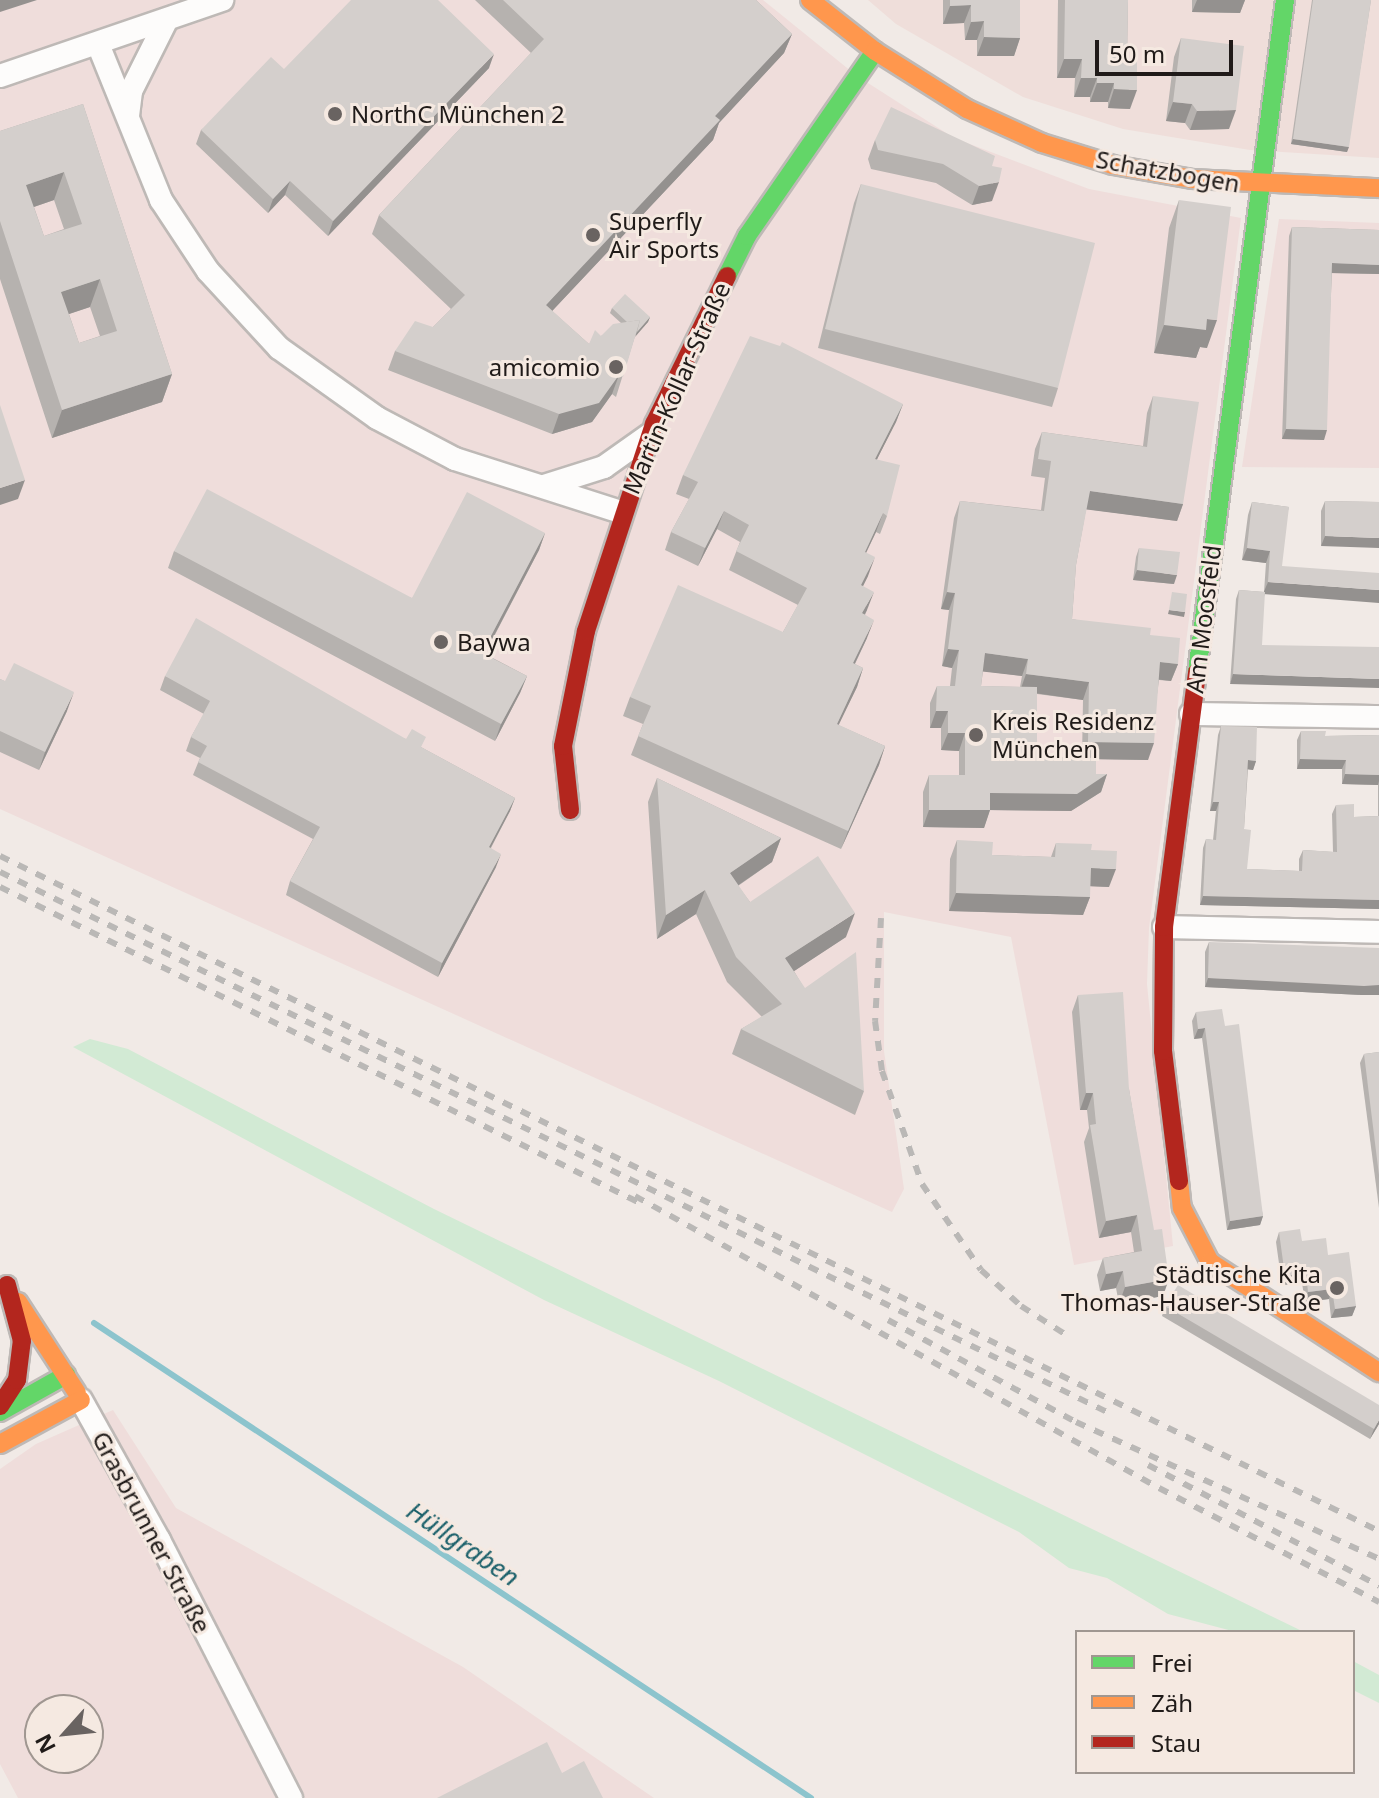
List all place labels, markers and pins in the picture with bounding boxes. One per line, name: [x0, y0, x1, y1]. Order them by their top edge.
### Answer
place label: NorthC München 2: [351, 100, 565, 128]
marker: NorthC München 2: [326, 105, 344, 123]
place label: Superfly Air Sports: [609, 207, 719, 263]
marker: Superfly Air Sports: [584, 226, 602, 244]
place label: amicomio: [489, 353, 600, 381]
marker: amicomio: [607, 358, 625, 376]
place label: Baywa: [457, 628, 531, 656]
marker: Baywa: [432, 633, 450, 651]
place label: Kreis Residenz München: [992, 707, 1154, 763]
marker: Kreis Residenz München: [967, 726, 985, 744]
place label: Städtische Kita Thomas-Hauser-Straße: [1061, 1260, 1321, 1316]
marker: Städtische Kita Thomas-Hauser-Straße: [1328, 1279, 1346, 1297]

